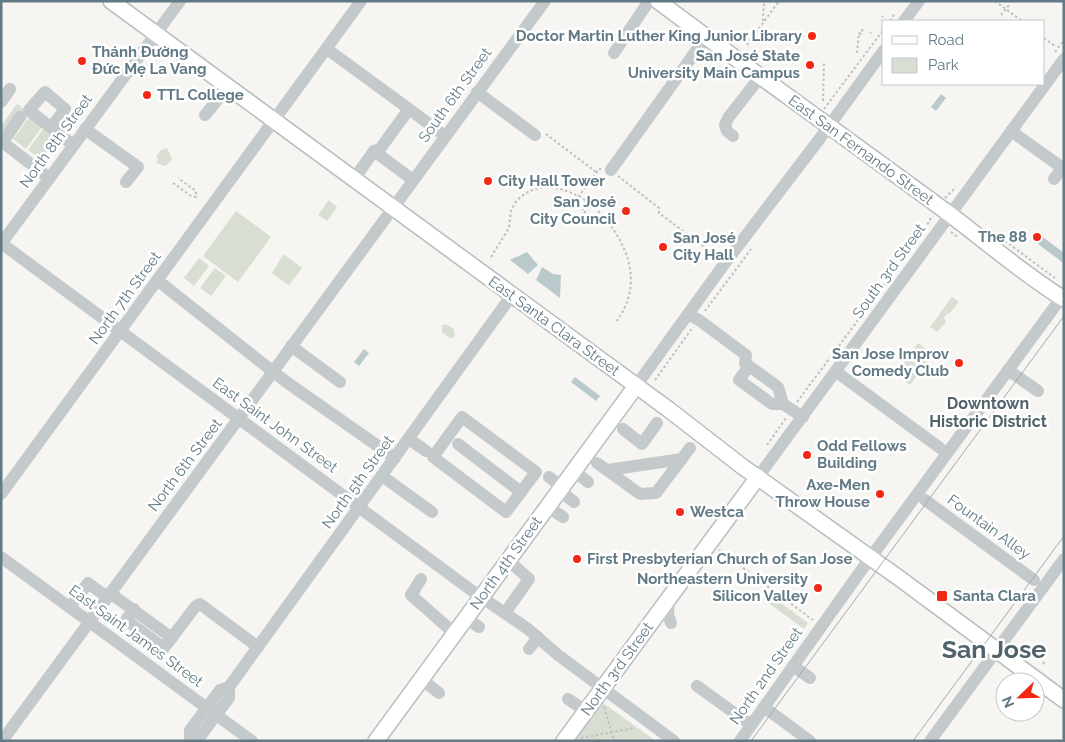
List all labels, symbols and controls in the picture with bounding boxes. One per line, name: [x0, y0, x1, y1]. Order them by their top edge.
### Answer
legend: [882, 20, 1045, 85]
place label: Doctor Martin Luther King Junior Library: [516, 27, 803, 45]
marker: Doctor Martin Luther King Junior Library: [806, 30, 818, 42]
text: Road: [928, 31, 964, 49]
place label: Thánh Đường Đức Mẹ La Vang: [92, 43, 207, 78]
street label: South 6th Street: [415, 44, 495, 146]
place label: San José State University Main Campus: [628, 47, 800, 82]
marker: Thánh Đường Đức Mẹ La Vang: [76, 55, 88, 67]
text: Park: [928, 56, 959, 74]
marker: San José State University Main Campus: [804, 59, 816, 71]
place label: TTL College: [157, 86, 244, 104]
marker: TTL College: [141, 89, 153, 101]
street label: North 8th Street: [16, 91, 96, 191]
street label: East San Fernando Street: [785, 91, 937, 209]
place label: City Hall Tower: [498, 172, 605, 190]
marker: City Hall Tower: [482, 175, 494, 187]
place label: San José City Council: [530, 193, 616, 228]
marker: San José City Council: [620, 205, 632, 217]
street label: South 3rd Street: [849, 220, 929, 322]
place label: The 88: [978, 228, 1027, 246]
place label: San José City Hall: [673, 229, 736, 264]
marker: The 88: [1031, 231, 1043, 243]
marker: San José City Hall: [657, 241, 669, 253]
street label: North 7th Street: [85, 248, 165, 348]
street label: East Santa Clara Street: [485, 272, 623, 380]
place label: San Jose Improv Comedy Club: [832, 345, 950, 380]
marker: San Jose Improv Comedy Club: [953, 357, 965, 369]
street label: East Saint John Street: [209, 374, 341, 476]
district label: Downtown Historic District: [929, 394, 1047, 431]
street label: North 6th Street: [144, 415, 226, 515]
street label: North 5th Street: [318, 432, 398, 532]
place label: Odd Fellows Building: [817, 437, 907, 472]
marker: Odd Fellows Building: [801, 449, 813, 461]
place label: Axe-Men Throw House: [776, 476, 870, 511]
marker: Axe-Men Throw House: [874, 488, 886, 500]
street label: Fountain Alley: [944, 491, 1034, 563]
place label: Westca: [690, 503, 744, 521]
marker: Westca: [674, 506, 686, 518]
street label: North 4th Street: [466, 513, 546, 613]
place label: First Presbyterian Church of San Jose: [587, 550, 853, 568]
marker: First Presbyterian Church of San Jose: [571, 553, 583, 565]
place label: Northeastern University Silicon Valley: [637, 570, 809, 605]
street label: East Saint James Street: [65, 581, 207, 691]
marker: Northeastern University Silicon Valley: [812, 582, 824, 594]
place label: Santa Clara: [953, 587, 1036, 605]
marker: Santa Clara: [935, 589, 949, 603]
street label: North 3rd Street: [577, 619, 657, 719]
street label: North 2nd Street: [726, 624, 806, 728]
district label: San Jose: [942, 634, 1046, 664]
north arrow: [995, 672, 1045, 722]
text: N: [999, 694, 1017, 710]

